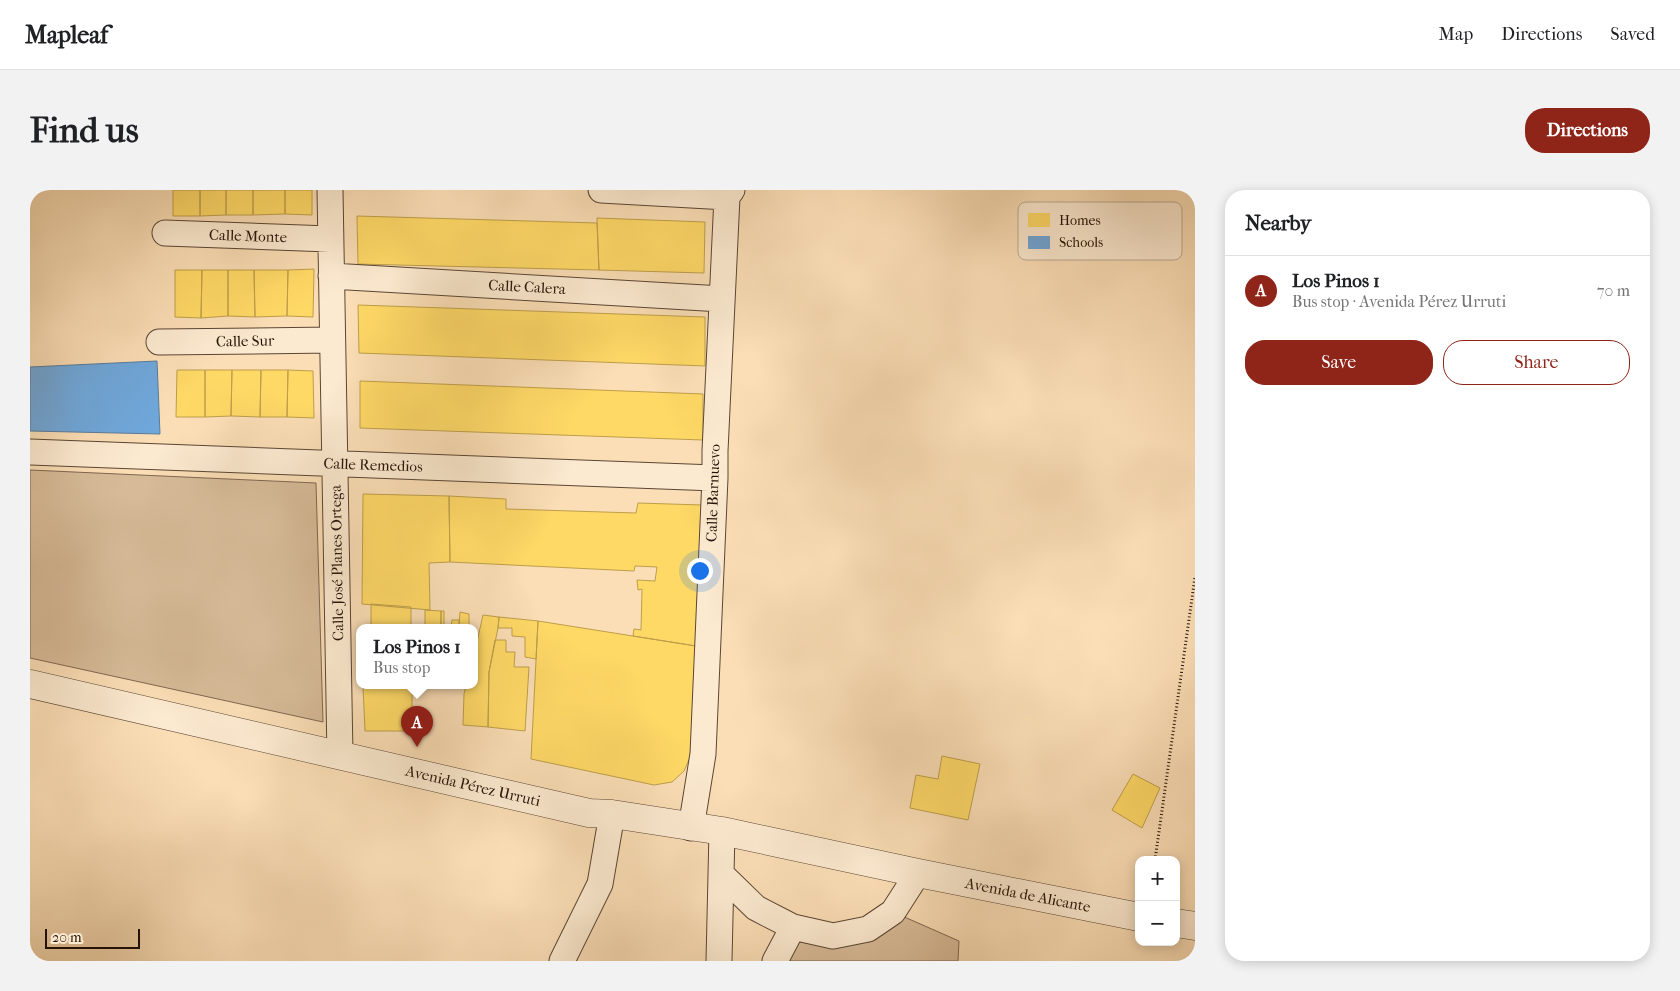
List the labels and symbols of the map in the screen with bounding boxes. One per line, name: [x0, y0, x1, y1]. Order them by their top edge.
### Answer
legend: [1018, 202, 1182, 260]
text: Homes: [1059, 212, 1101, 229]
street label: Calle Monte: [209, 226, 288, 246]
text: Schools: [1059, 234, 1103, 251]
street label: Calle Calera: [488, 276, 567, 298]
street label: Calle Sur: [216, 331, 275, 351]
street label: Calle Barnuevo: [702, 443, 724, 542]
street label: Calle Remedios: [323, 454, 423, 476]
street label: Calle José Planes Ortega: [327, 484, 347, 641]
your location: [687, 558, 713, 584]
pin: A: [401, 706, 433, 747]
street label: Avenida Pérez Urruti: [403, 762, 543, 810]
street label: Avenida de Alicante: [963, 874, 1093, 916]
scale bar: [45, 926, 140, 949]

